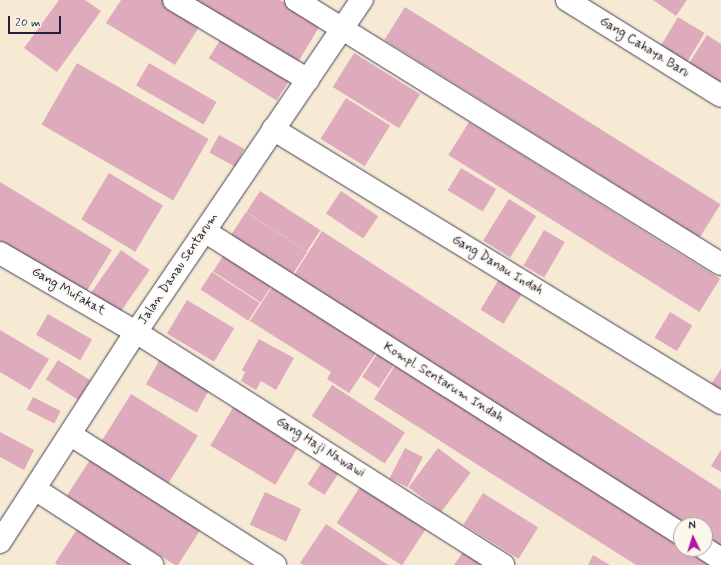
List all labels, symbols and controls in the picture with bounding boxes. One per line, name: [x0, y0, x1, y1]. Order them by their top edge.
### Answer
scale bar: [10, 8, 63, 34]
street label: Gang Cahaya Baru: [596, 14, 692, 82]
text: 20 m: [15, 15, 41, 31]
street label: Jalan Danau Sentarum: [135, 209, 223, 329]
street label: Gang Danau Indah: [449, 233, 545, 299]
street label: Gang Mufakat: [28, 265, 108, 319]
street label: Kompl. Sentarum Indah: [382, 341, 504, 425]
street label: Gang Haji Nawawi: [273, 414, 367, 482]
north arrow: [673, 517, 713, 557]
text: N: [688, 519, 696, 533]

